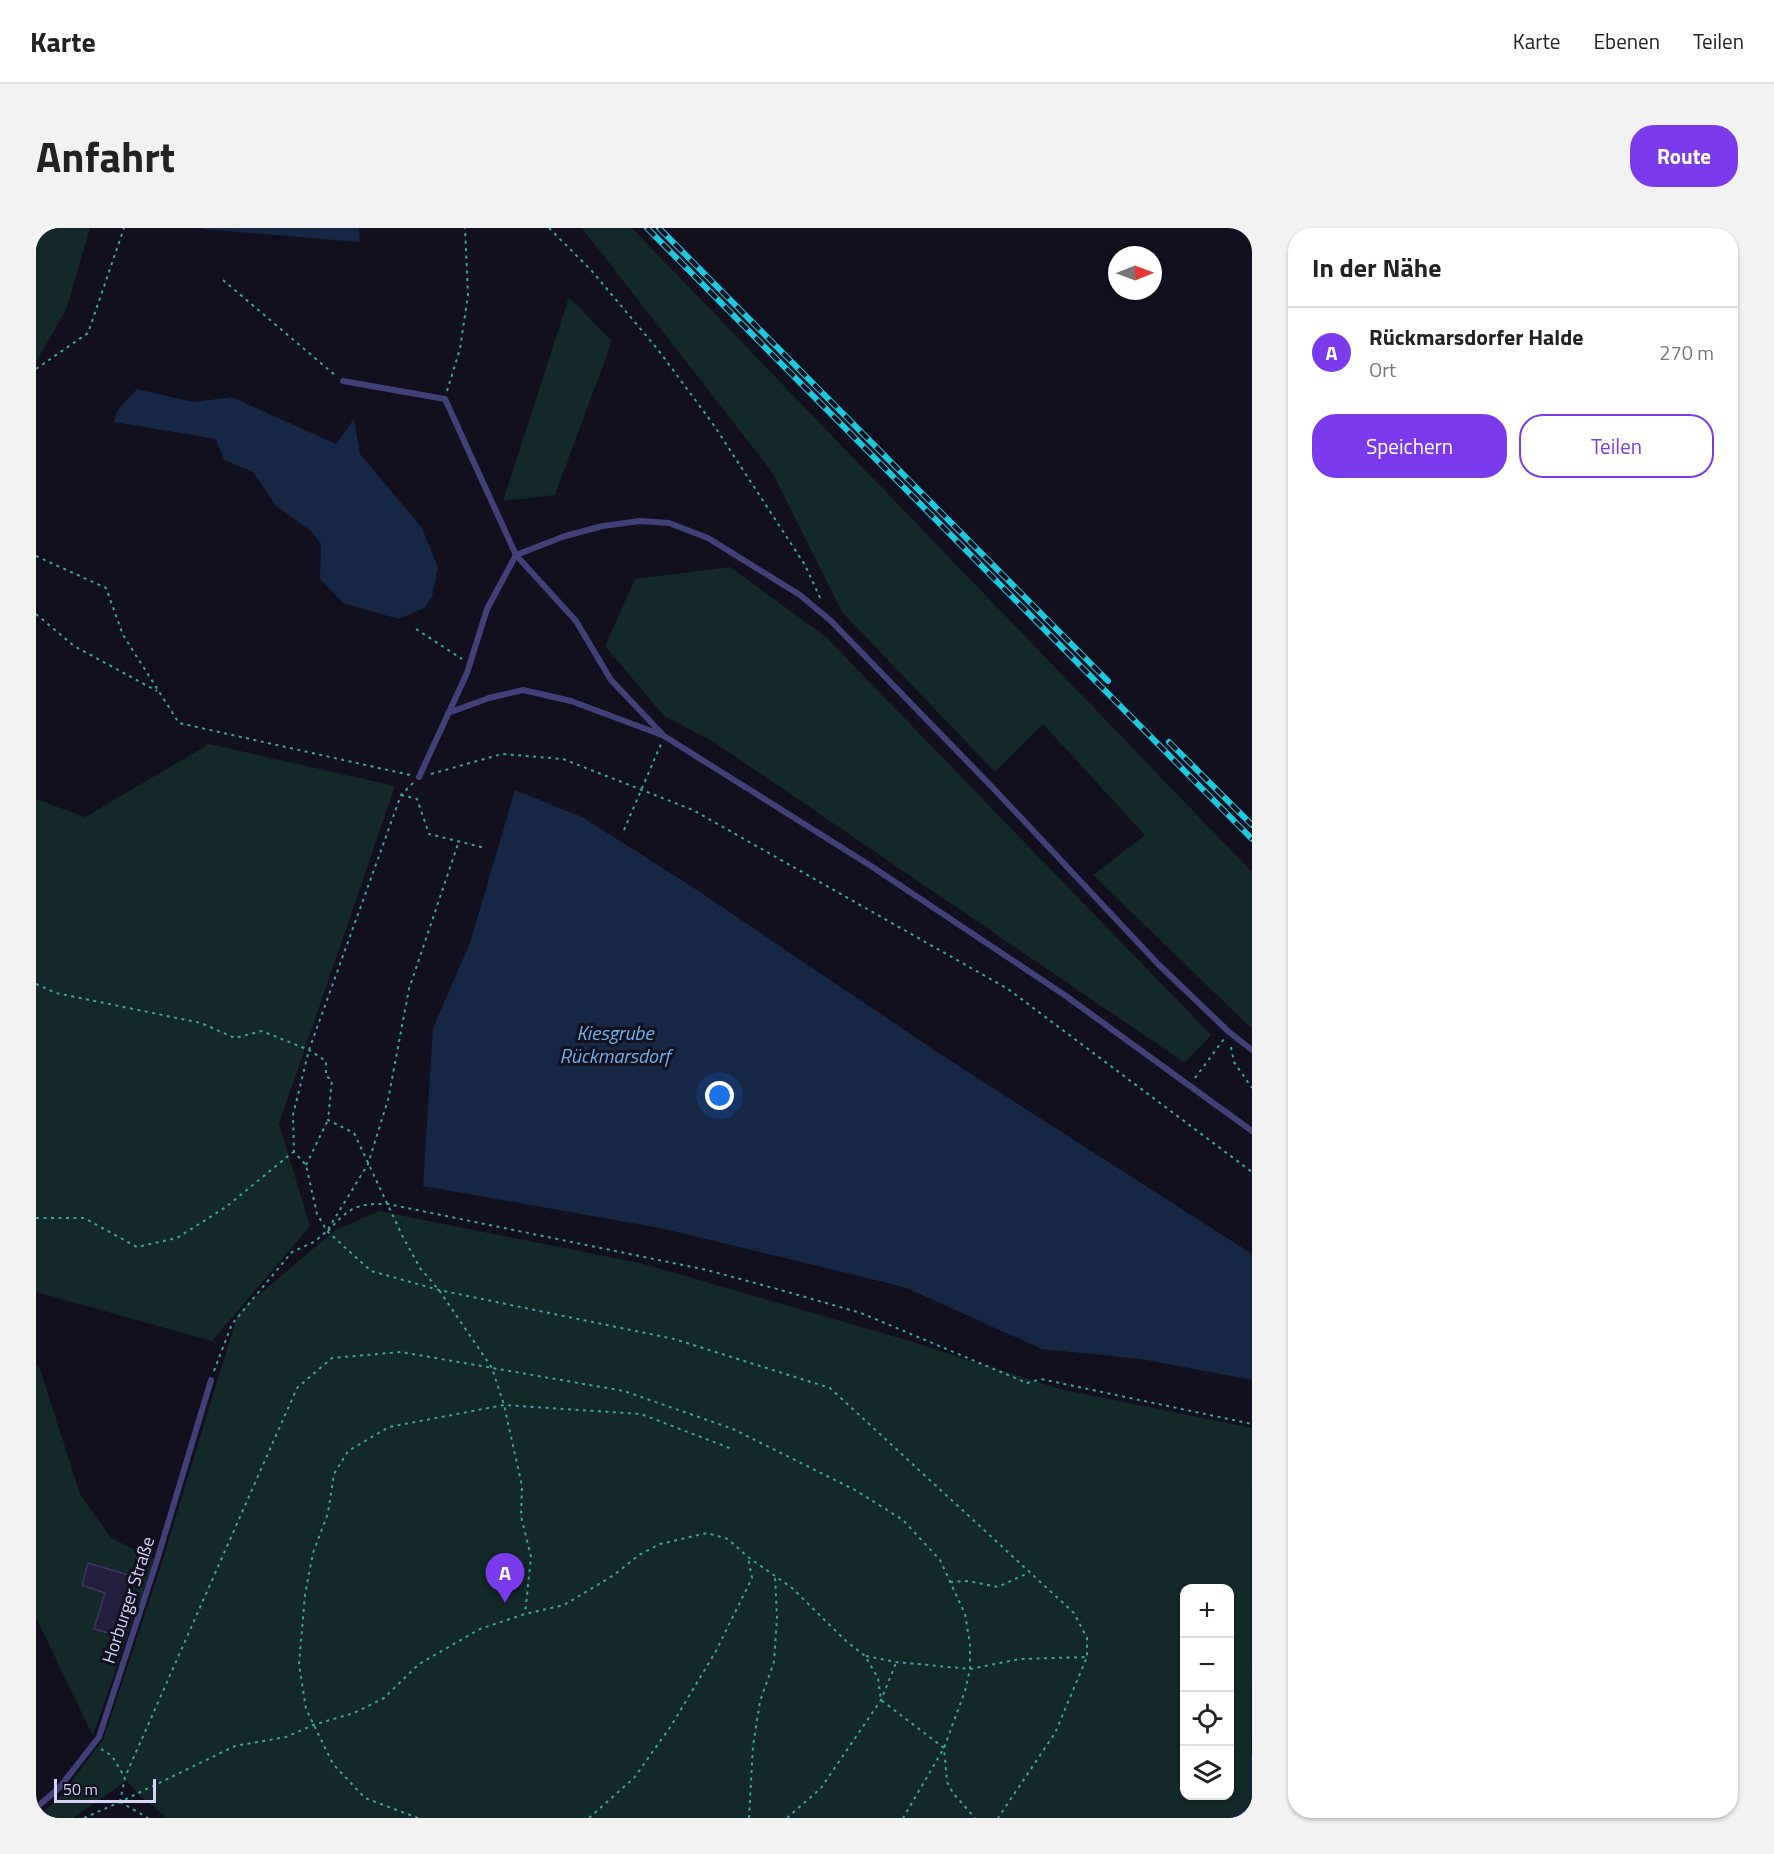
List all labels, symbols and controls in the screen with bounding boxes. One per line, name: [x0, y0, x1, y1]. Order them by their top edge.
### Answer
text: Karte: [30, 20, 96, 63]
text: Karte: [1513, 25, 1560, 57]
text: Ebenen: [1593, 25, 1660, 57]
text: Teilen: [1693, 25, 1744, 57]
text: Anfahrt: [36, 124, 175, 188]
button: Route: [1630, 125, 1738, 187]
north arrow: [1108, 246, 1162, 300]
text: In der Nähe: [1312, 248, 1441, 287]
text: Rückmarsdorfer Halde: [1369, 320, 1584, 354]
text: A: [1325, 337, 1338, 368]
text: 270 m: [1659, 337, 1714, 368]
text: Ort: [1369, 354, 1396, 385]
button: Speichern: [1312, 414, 1507, 478]
button: Teilen: [1519, 414, 1714, 478]
water label: Kiesgrube Rückmarsdorf: [559, 1017, 674, 1071]
your location: [705, 1081, 734, 1110]
street label: Horburger Straße: [95, 1533, 161, 1667]
pin: A: [486, 1554, 524, 1603]
map controls: [1180, 1584, 1234, 1800]
button: +: [1180, 1584, 1234, 1638]
button: −: [1180, 1638, 1234, 1692]
button: locate: [1180, 1692, 1234, 1746]
button: layers: [1180, 1746, 1234, 1800]
scale bar: [54, 1776, 156, 1804]
text: 50 m: [63, 1777, 98, 1801]

